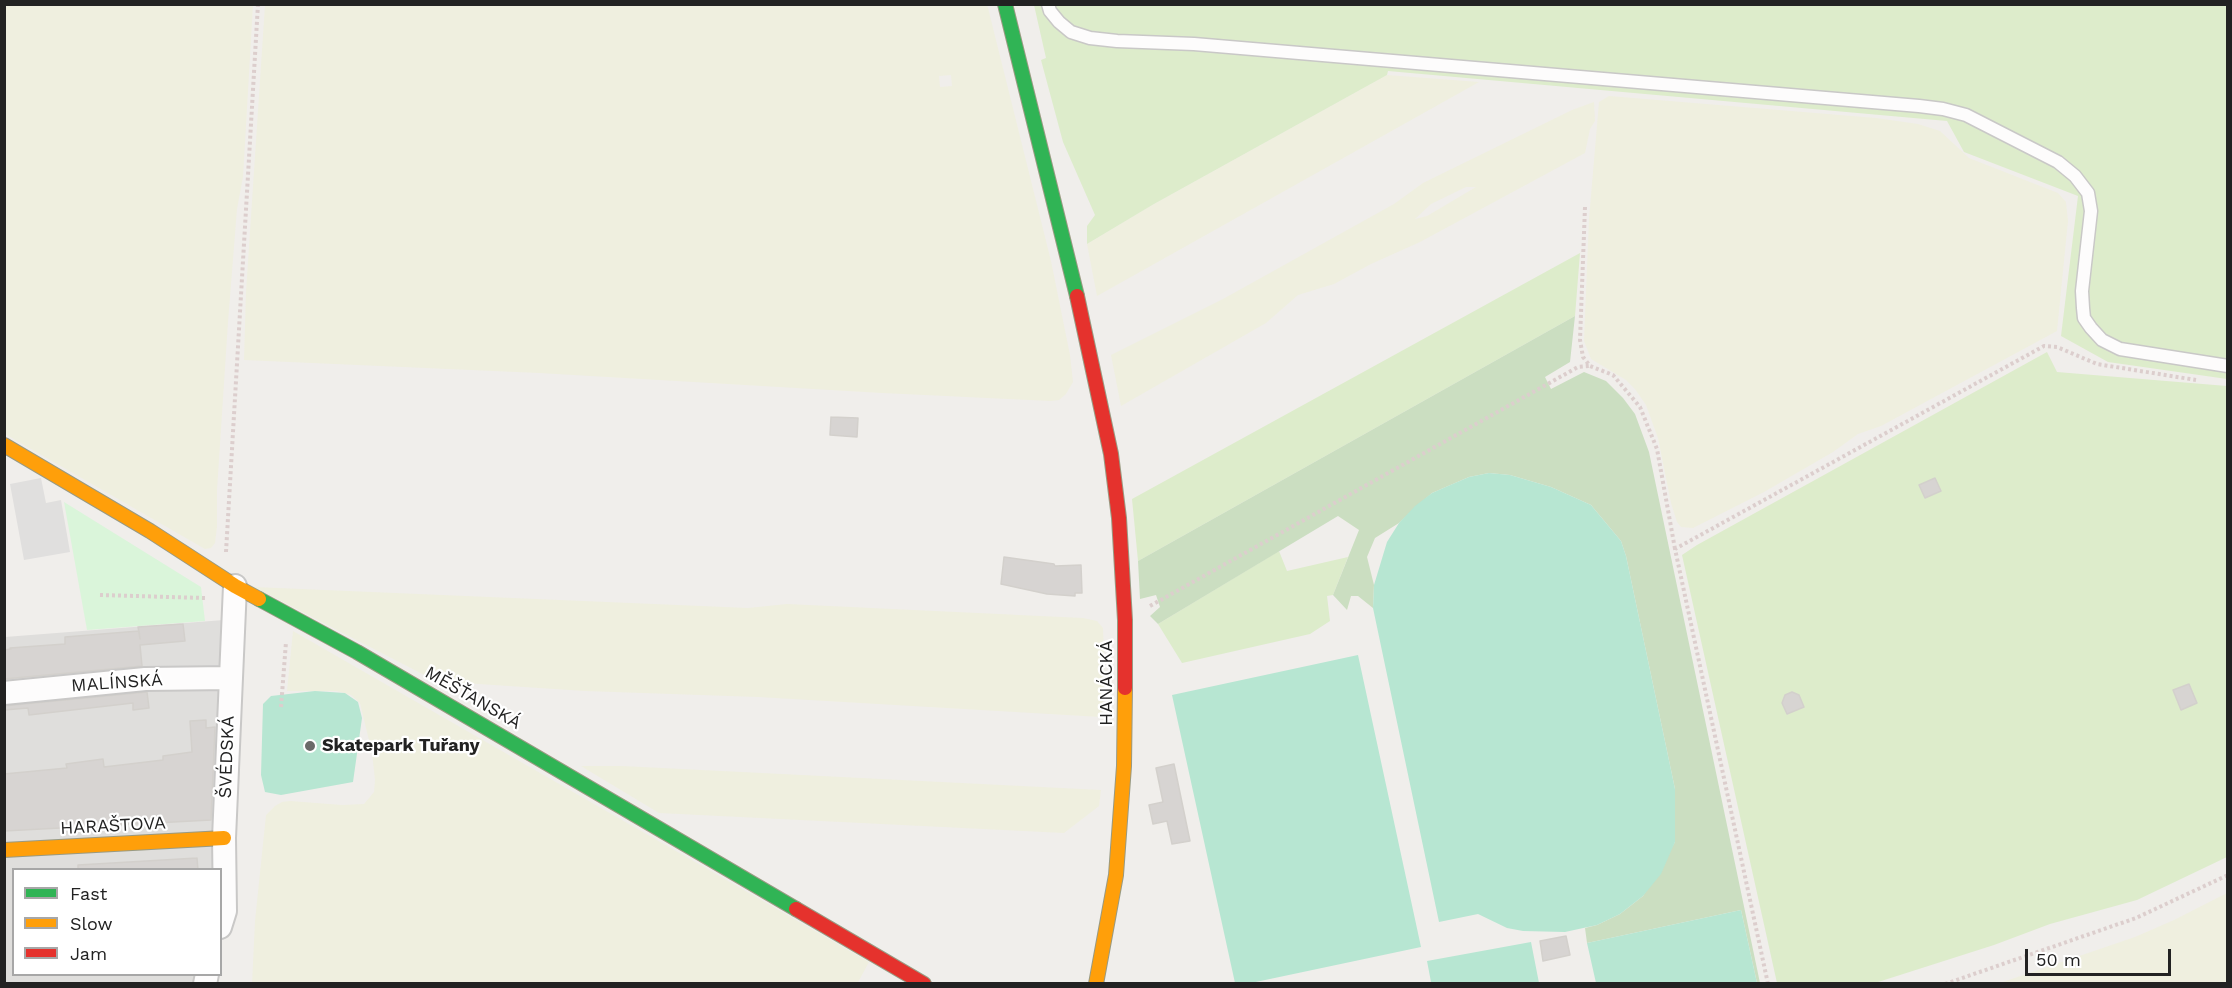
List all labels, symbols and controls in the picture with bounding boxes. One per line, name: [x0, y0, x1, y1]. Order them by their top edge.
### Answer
street label: HANÁCKÁ: [1096, 640, 1118, 726]
street label: MĚŠŤANSKÁ: [421, 662, 525, 734]
street label: MALÍNSKÁ: [70, 669, 164, 697]
street label: ŠVÉDSKÁ: [215, 715, 239, 799]
place label: Skatepark Tuřany: [322, 735, 480, 757]
marker: Skatepark Tuřany: [303, 739, 317, 753]
street label: HARAŠTOVA: [60, 812, 166, 840]
legend: [12, 868, 222, 976]
text: Fast: [70, 883, 107, 904]
text: Slow: [70, 913, 113, 934]
scale bar: [2028, 937, 2174, 975]
text: Jam: [70, 943, 107, 964]
text: 50 m: [2036, 949, 2081, 970]

